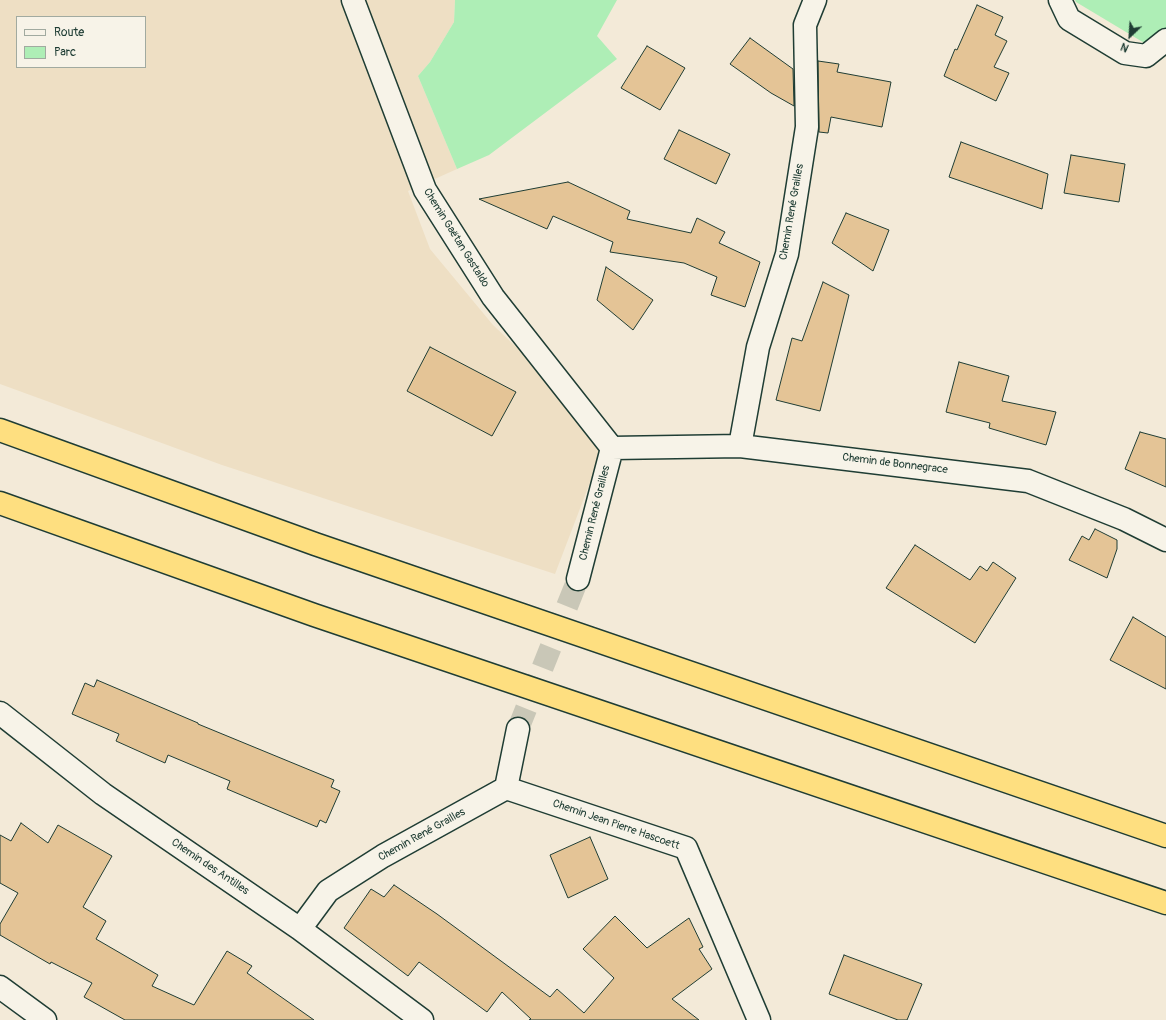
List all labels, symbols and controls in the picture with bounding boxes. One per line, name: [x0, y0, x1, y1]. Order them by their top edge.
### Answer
legend: [16, 16, 146, 68]
north arrow: [1110, 16, 1150, 56]
text: Route: [54, 25, 84, 40]
text: N: [1119, 40, 1131, 55]
text: Parc: [54, 45, 76, 60]
street label: Chemin René Grailles: [777, 163, 807, 261]
street label: Chemin Gaëtan Gastaldo: [420, 186, 492, 290]
street label: Chemin de Bonnegrace: [841, 451, 949, 477]
street label: Chemin René Grailles: [577, 464, 613, 562]
street label: Chemin Jean Pierre Hascoett: [551, 797, 681, 853]
street label: Chemin René Grailles: [376, 806, 468, 864]
street label: Chemin des Antilles: [169, 836, 251, 898]

